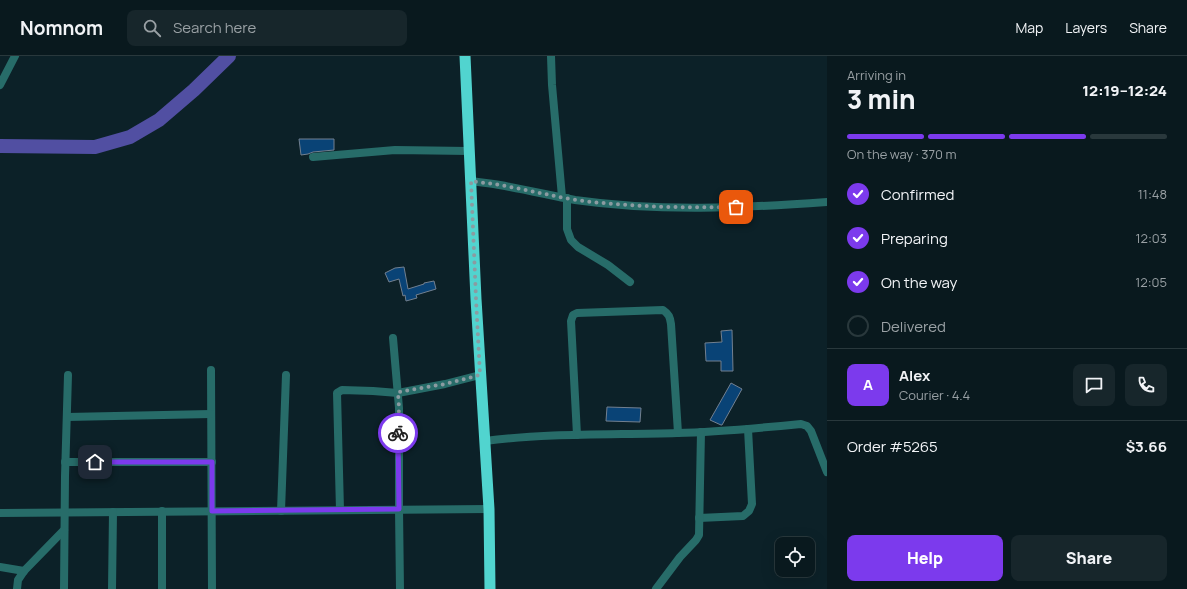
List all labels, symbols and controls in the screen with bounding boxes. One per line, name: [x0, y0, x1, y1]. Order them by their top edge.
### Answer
search box: [127, 10, 407, 46]
text: Nomnom: [20, 15, 103, 41]
icon: search: [141, 17, 163, 39]
text: Search here: [173, 17, 256, 38]
text: Map: [1015, 18, 1043, 37]
text: Layers: [1065, 18, 1107, 37]
text: Share: [1129, 18, 1167, 37]
text: Arriving in: [847, 66, 906, 84]
text: 12:19–12:24: [1082, 80, 1167, 101]
text: 3 min: [847, 81, 916, 117]
text: On the way · 370 m: [847, 145, 957, 163]
icon: check: [847, 183, 869, 205]
text: Confirmed: [881, 184, 954, 205]
text: 11:48: [1138, 185, 1167, 203]
pin: [719, 190, 753, 224]
icon: bag: [725, 196, 747, 218]
icon: check: [847, 227, 869, 249]
text: Preparing: [881, 228, 948, 249]
text: 12:03: [1136, 229, 1167, 247]
icon: check: [847, 271, 869, 293]
text: On the way: [881, 272, 957, 293]
text: 12:05: [1135, 273, 1167, 291]
text: Delivered: [881, 316, 946, 337]
button: chat: [1073, 364, 1115, 406]
button: phone: [1125, 364, 1167, 406]
text: Alex: [899, 365, 930, 386]
text: A: [863, 374, 873, 395]
text: Courier · 4.4: [899, 386, 970, 404]
courier: [378, 413, 418, 453]
icon: bike: [387, 422, 409, 444]
text: Order #5265: [847, 436, 938, 457]
text: $3.66: [1126, 436, 1167, 457]
pin: [78, 445, 112, 479]
icon: home: [84, 451, 106, 473]
button: Help: [847, 535, 1003, 581]
button: Share: [1011, 535, 1167, 581]
map controls: [775, 537, 815, 577]
button: locate: [775, 537, 815, 577]

